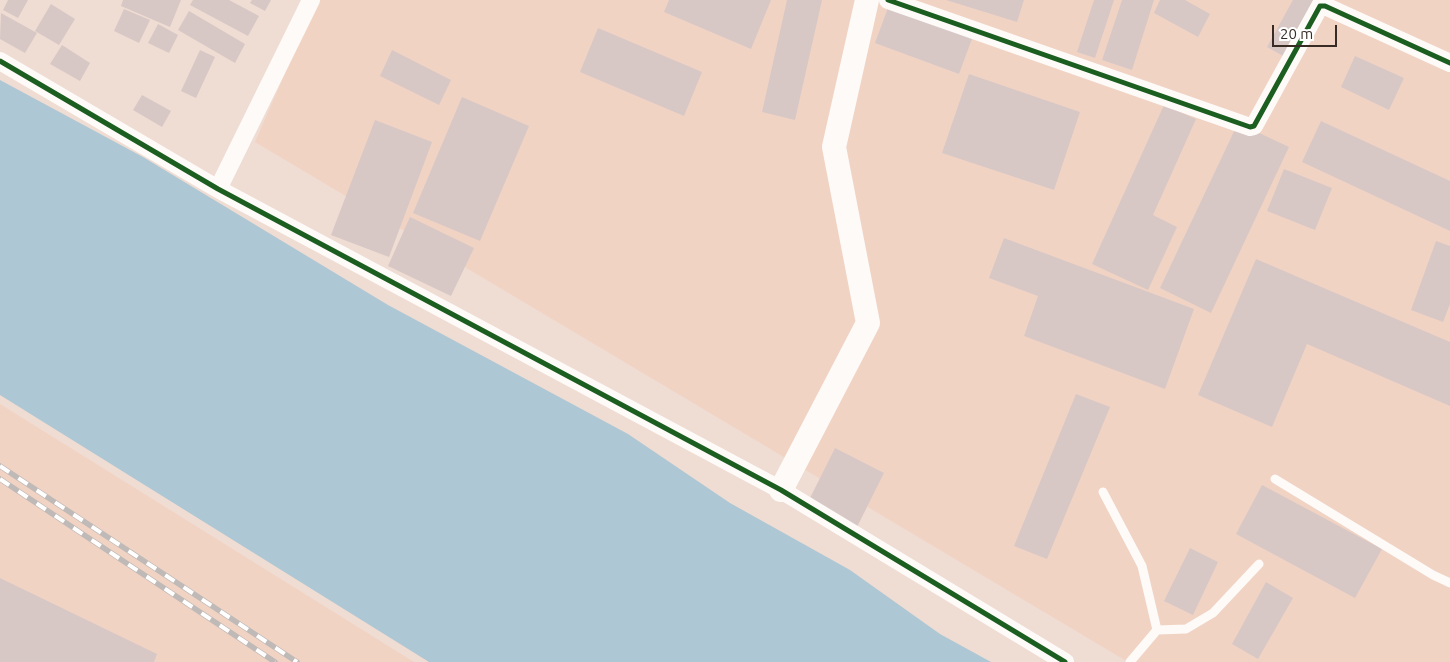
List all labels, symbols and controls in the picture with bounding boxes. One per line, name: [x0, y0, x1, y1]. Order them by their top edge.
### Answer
scale bar: [1275, 15, 1340, 47]
text: 20 m: [1280, 25, 1313, 42]

